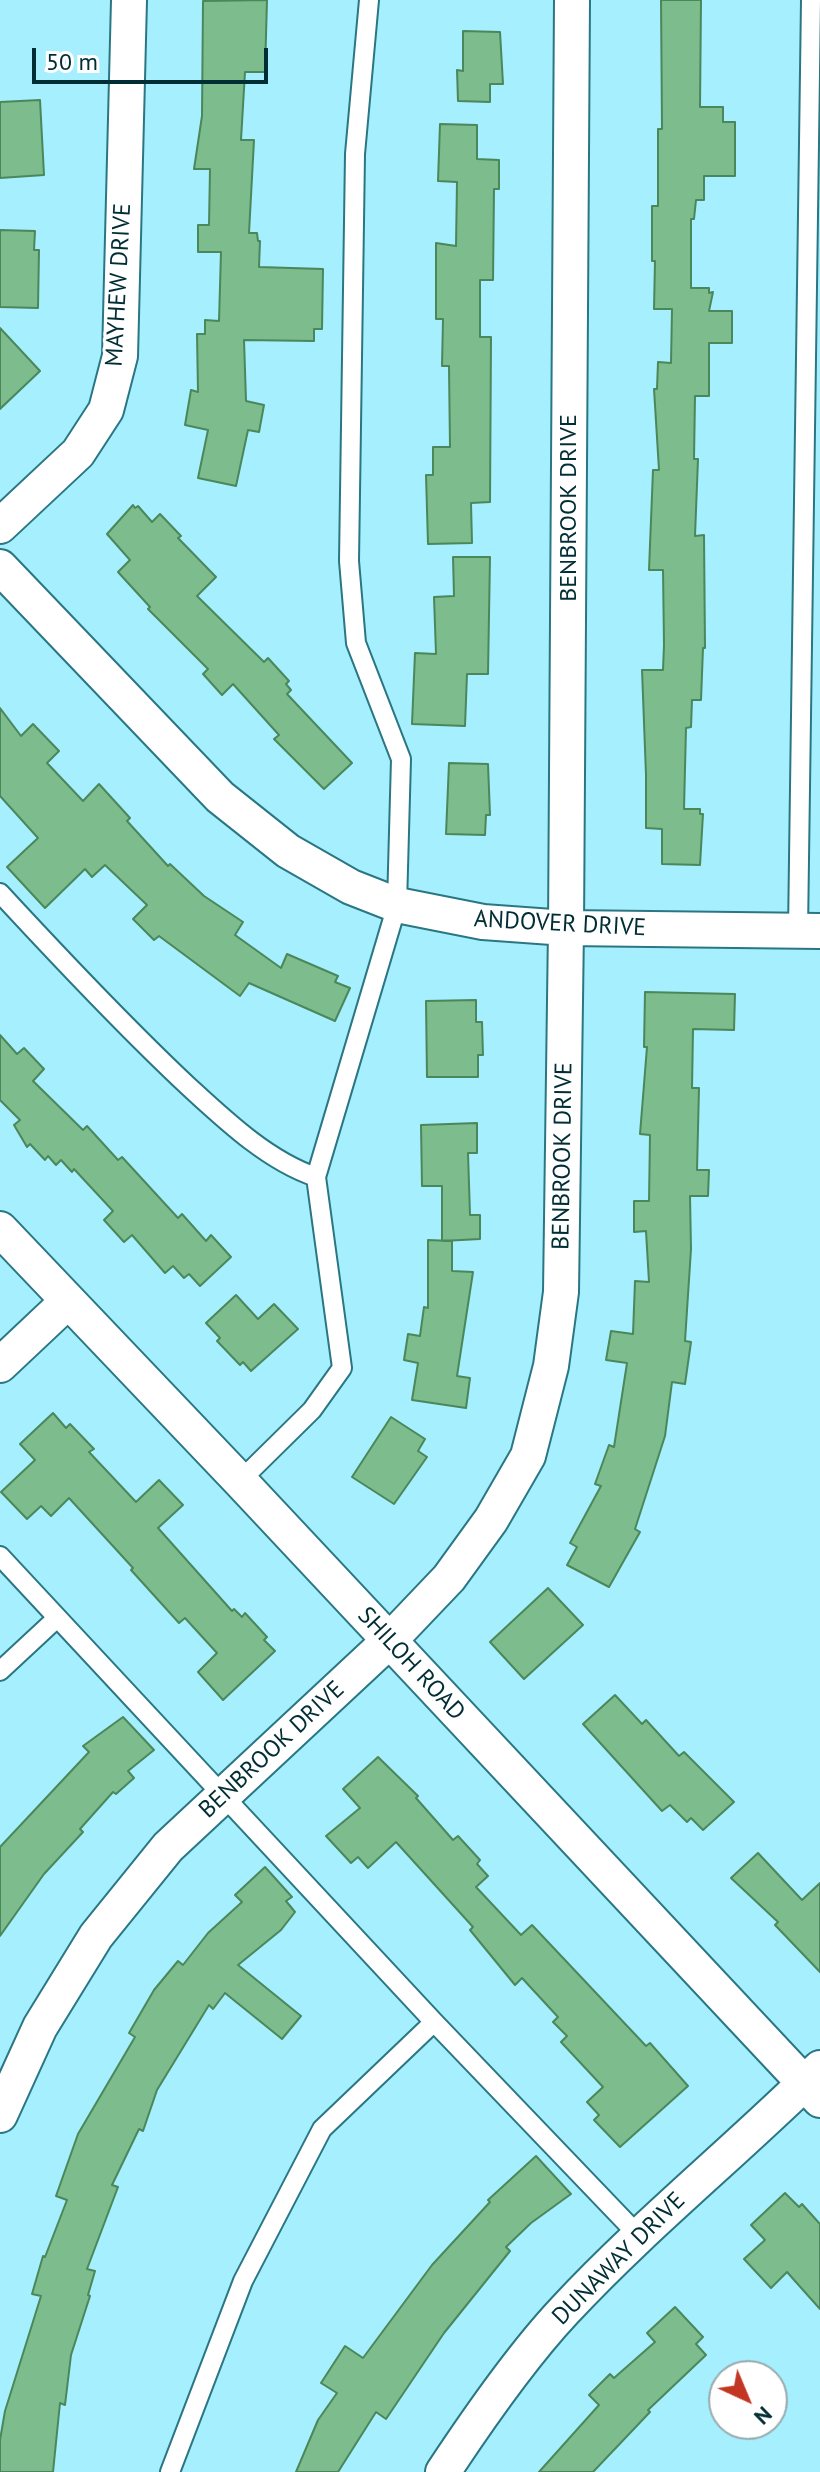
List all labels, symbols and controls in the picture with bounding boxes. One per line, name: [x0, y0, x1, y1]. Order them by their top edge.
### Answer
scale bar: [36, 32, 272, 82]
text: 50 m: [46, 46, 98, 77]
street label: MAYHEW DRIVE: [100, 203, 138, 367]
street label: BENBROOK DRIVE: [555, 414, 583, 602]
street label: ANDOVER DRIVE: [473, 905, 647, 943]
street label: BENBROOK DRIVE: [547, 1062, 579, 1250]
street label: SHILOH ROAD: [351, 1601, 471, 1727]
street label: BENBROOK DRIVE: [194, 1675, 350, 1825]
street label: DUNAWAY DRIVE: [547, 2187, 691, 2331]
north arrow: [708, 2360, 788, 2440]
text: N: [748, 2401, 778, 2431]

